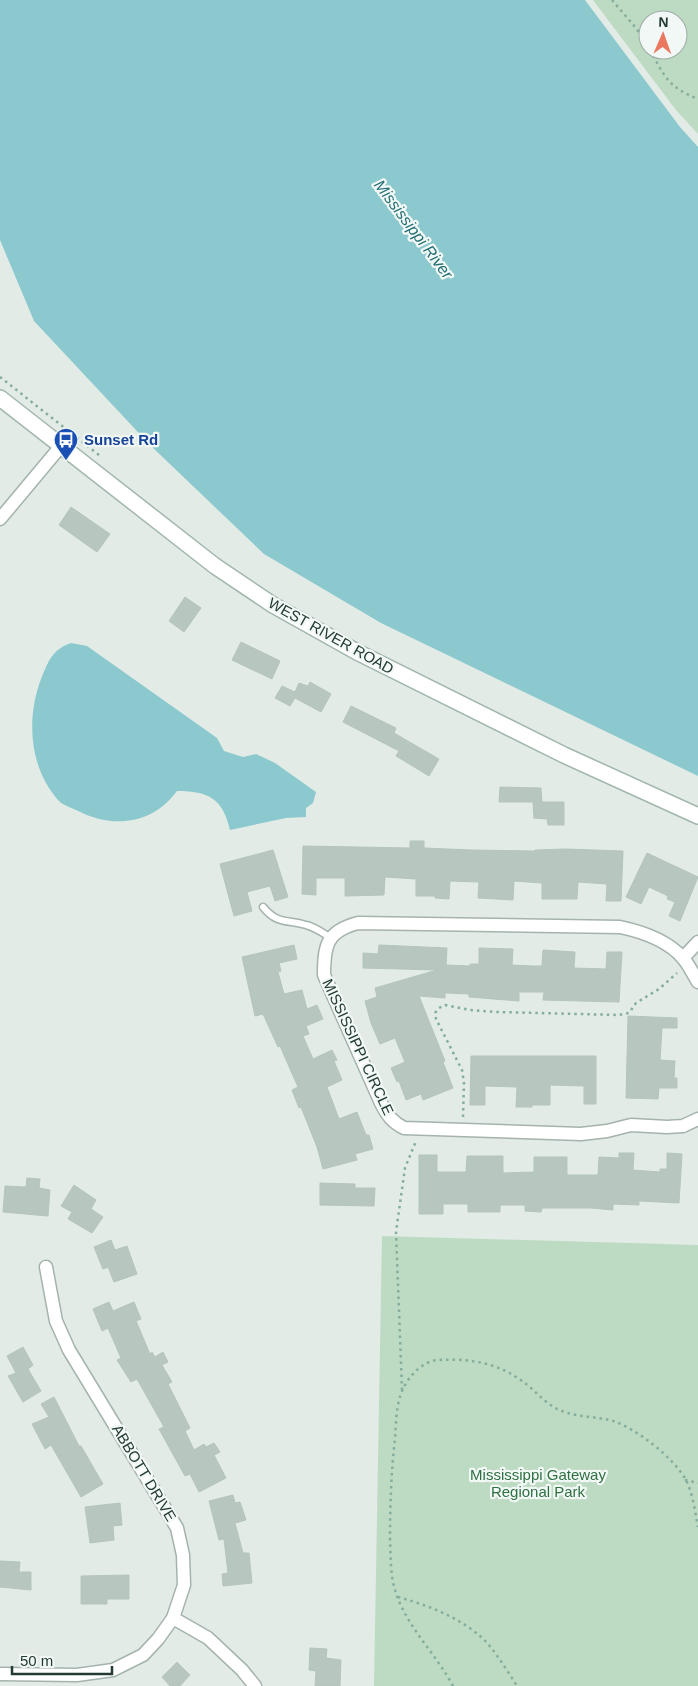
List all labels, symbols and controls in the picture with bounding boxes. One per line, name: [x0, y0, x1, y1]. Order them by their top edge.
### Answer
north arrow: [638, 10, 688, 60]
text: N: [658, 14, 669, 30]
water label: Mississippi River: [371, 177, 457, 283]
bus stop icon: Sunset Rd: [53, 427, 79, 461]
place label: Sunset Rd: [84, 431, 158, 448]
street label: WEST RIVER ROAD: [266, 594, 397, 677]
street label: MISSISSIPPI CIRCLE: [319, 976, 398, 1118]
street label: ABBOTT DRIVE: [109, 1421, 180, 1524]
park label: Mississippi Gateway Regional Park: [470, 1466, 606, 1500]
scale bar: [12, 1644, 112, 1676]
text: 50 m: [20, 1652, 53, 1669]

